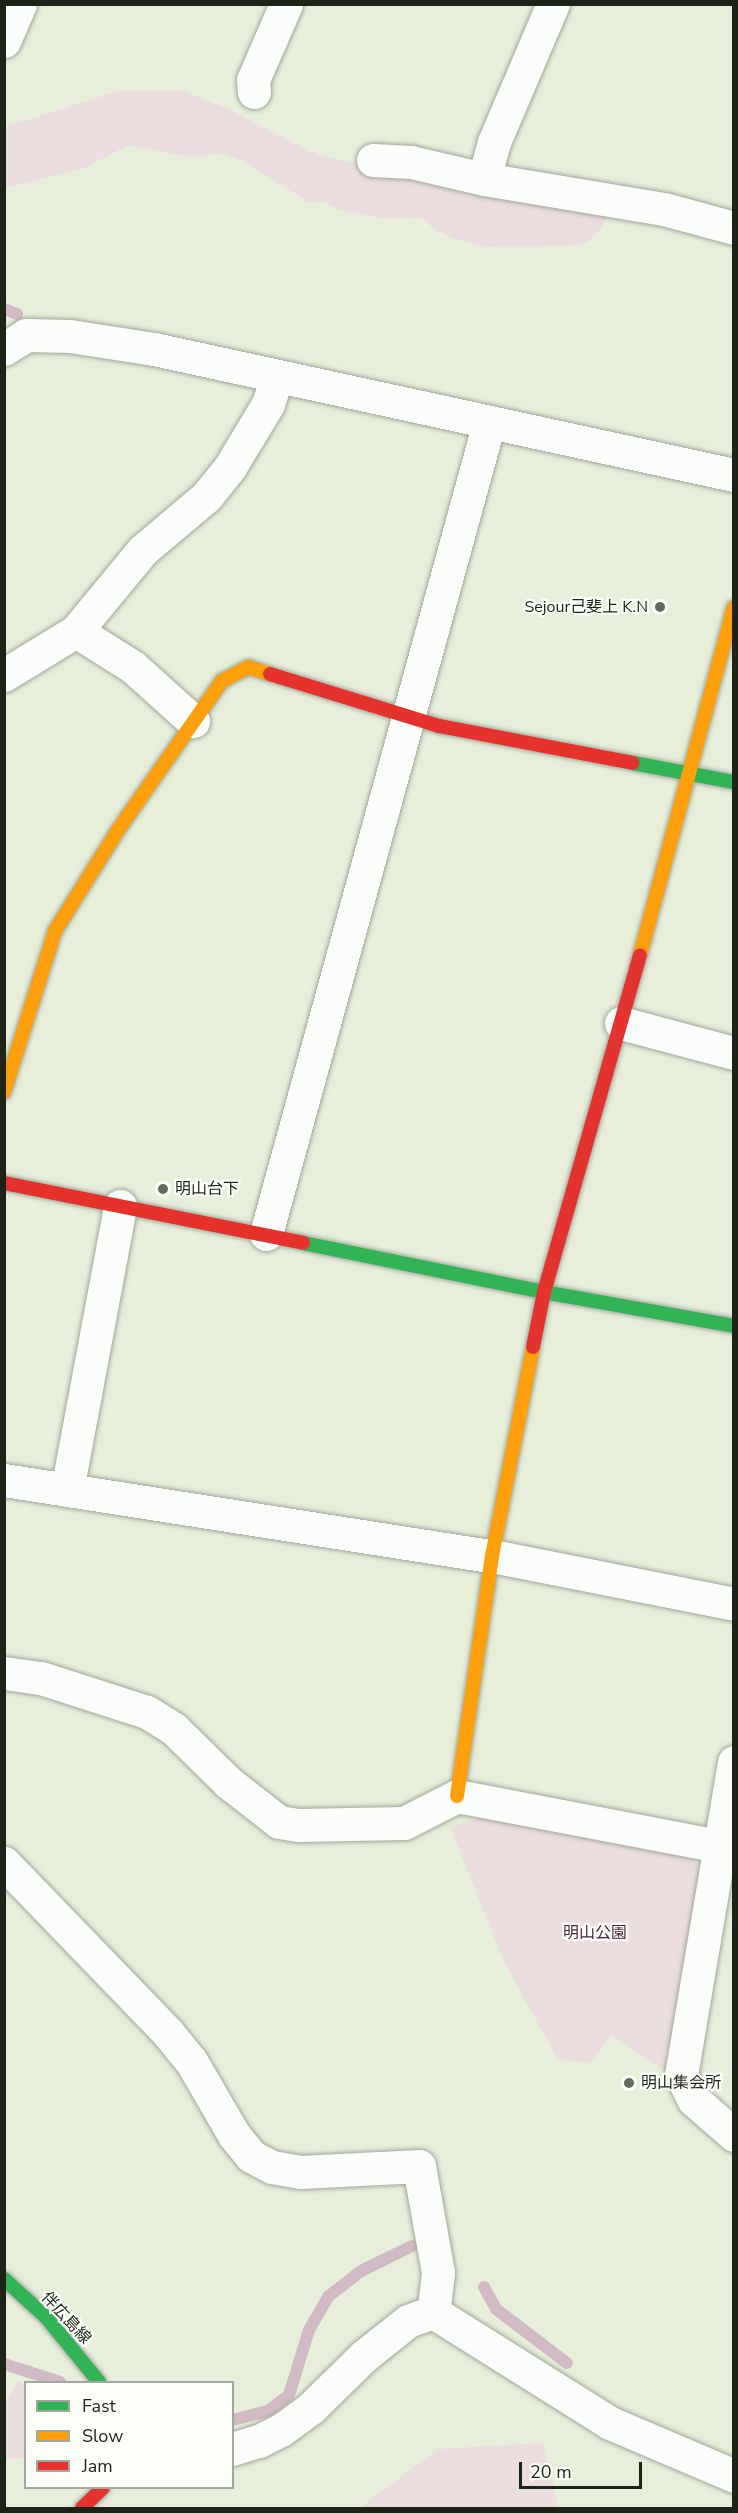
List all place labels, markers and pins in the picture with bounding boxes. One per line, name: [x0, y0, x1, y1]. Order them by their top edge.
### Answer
place label: Sejour己斐上 K.N: [524, 597, 648, 617]
marker: Sejour己斐上 K.N: [653, 600, 667, 614]
place label: 明山台下: [175, 1179, 239, 1199]
marker: 明山台下: [156, 1182, 170, 1196]
place label: 明山集会所: [641, 2073, 721, 2093]
marker: 明山集会所: [622, 2076, 636, 2090]

